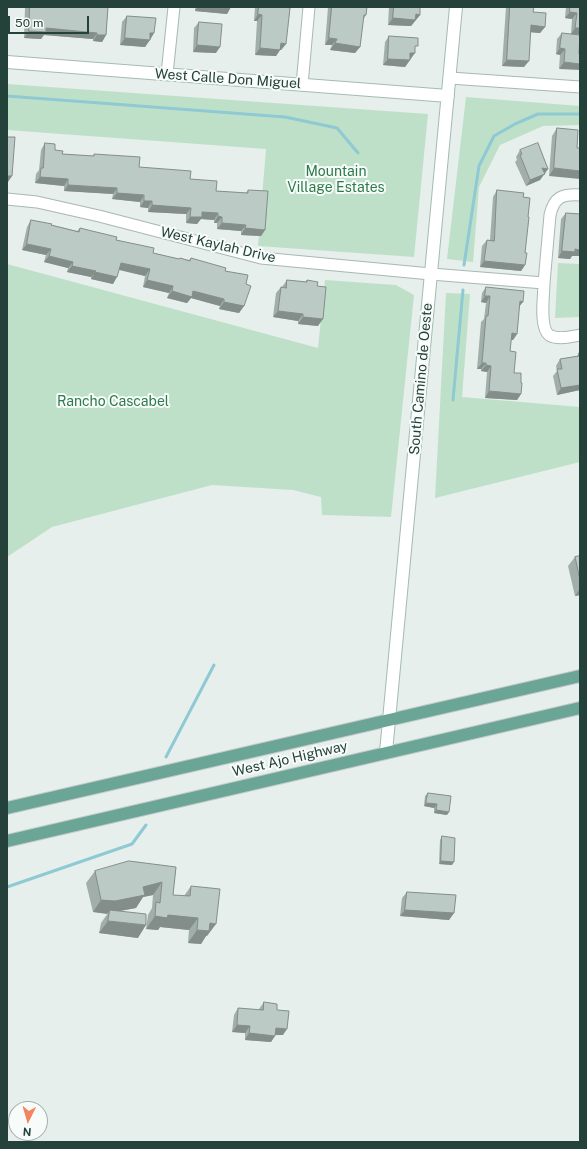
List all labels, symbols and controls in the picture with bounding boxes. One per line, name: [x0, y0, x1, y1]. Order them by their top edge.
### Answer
scale bar: [10, 8, 91, 34]
text: 50 m: [15, 16, 43, 30]
street label: West Calle Don Miguel: [154, 66, 302, 92]
park label: Mountain Village Estates: [287, 164, 385, 196]
street label: West Kaylah Drive: [159, 224, 277, 266]
street label: South Camino de Oeste: [406, 302, 436, 456]
park label: Rancho Cascabel: [57, 394, 169, 410]
street label: West Ajo Highway: [231, 738, 349, 780]
north arrow: [8, 1101, 48, 1141]
text: N: [22, 1126, 32, 1138]

